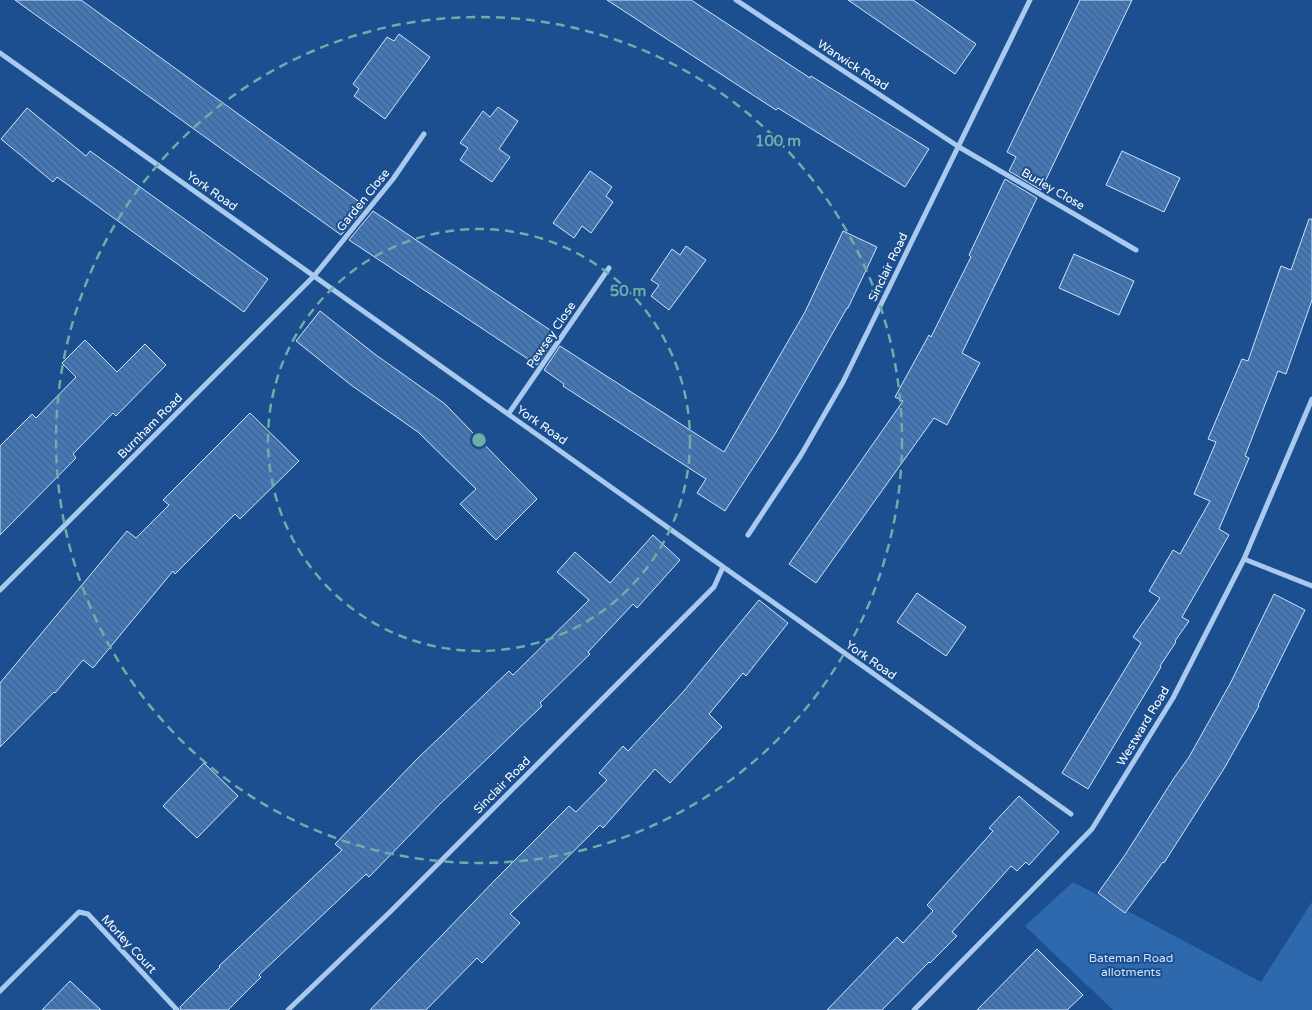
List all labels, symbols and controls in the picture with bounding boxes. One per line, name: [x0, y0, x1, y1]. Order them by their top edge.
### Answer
street label: Warwick Road: [815, 37, 891, 93]
text: 100 m: [755, 132, 801, 150]
street label: Burley Close: [1019, 165, 1087, 213]
street label: Garden Close: [334, 166, 393, 234]
street label: York Road: [184, 168, 240, 214]
street label: Sinclair Road: [865, 230, 911, 304]
text: 50 m: [610, 282, 646, 300]
street label: Pewsey Close: [524, 299, 579, 371]
street label: Burnham Road: [115, 391, 185, 461]
street label: York Road: [514, 402, 570, 448]
centre of rings: [470, 431, 488, 449]
street label: York Road: [843, 637, 899, 683]
street label: Westward Road: [1114, 684, 1172, 768]
street label: Sinclair Road: [471, 754, 533, 816]
street label: Morley Court: [98, 912, 160, 976]
park label: Bateman Road allotments: [1089, 951, 1173, 979]

